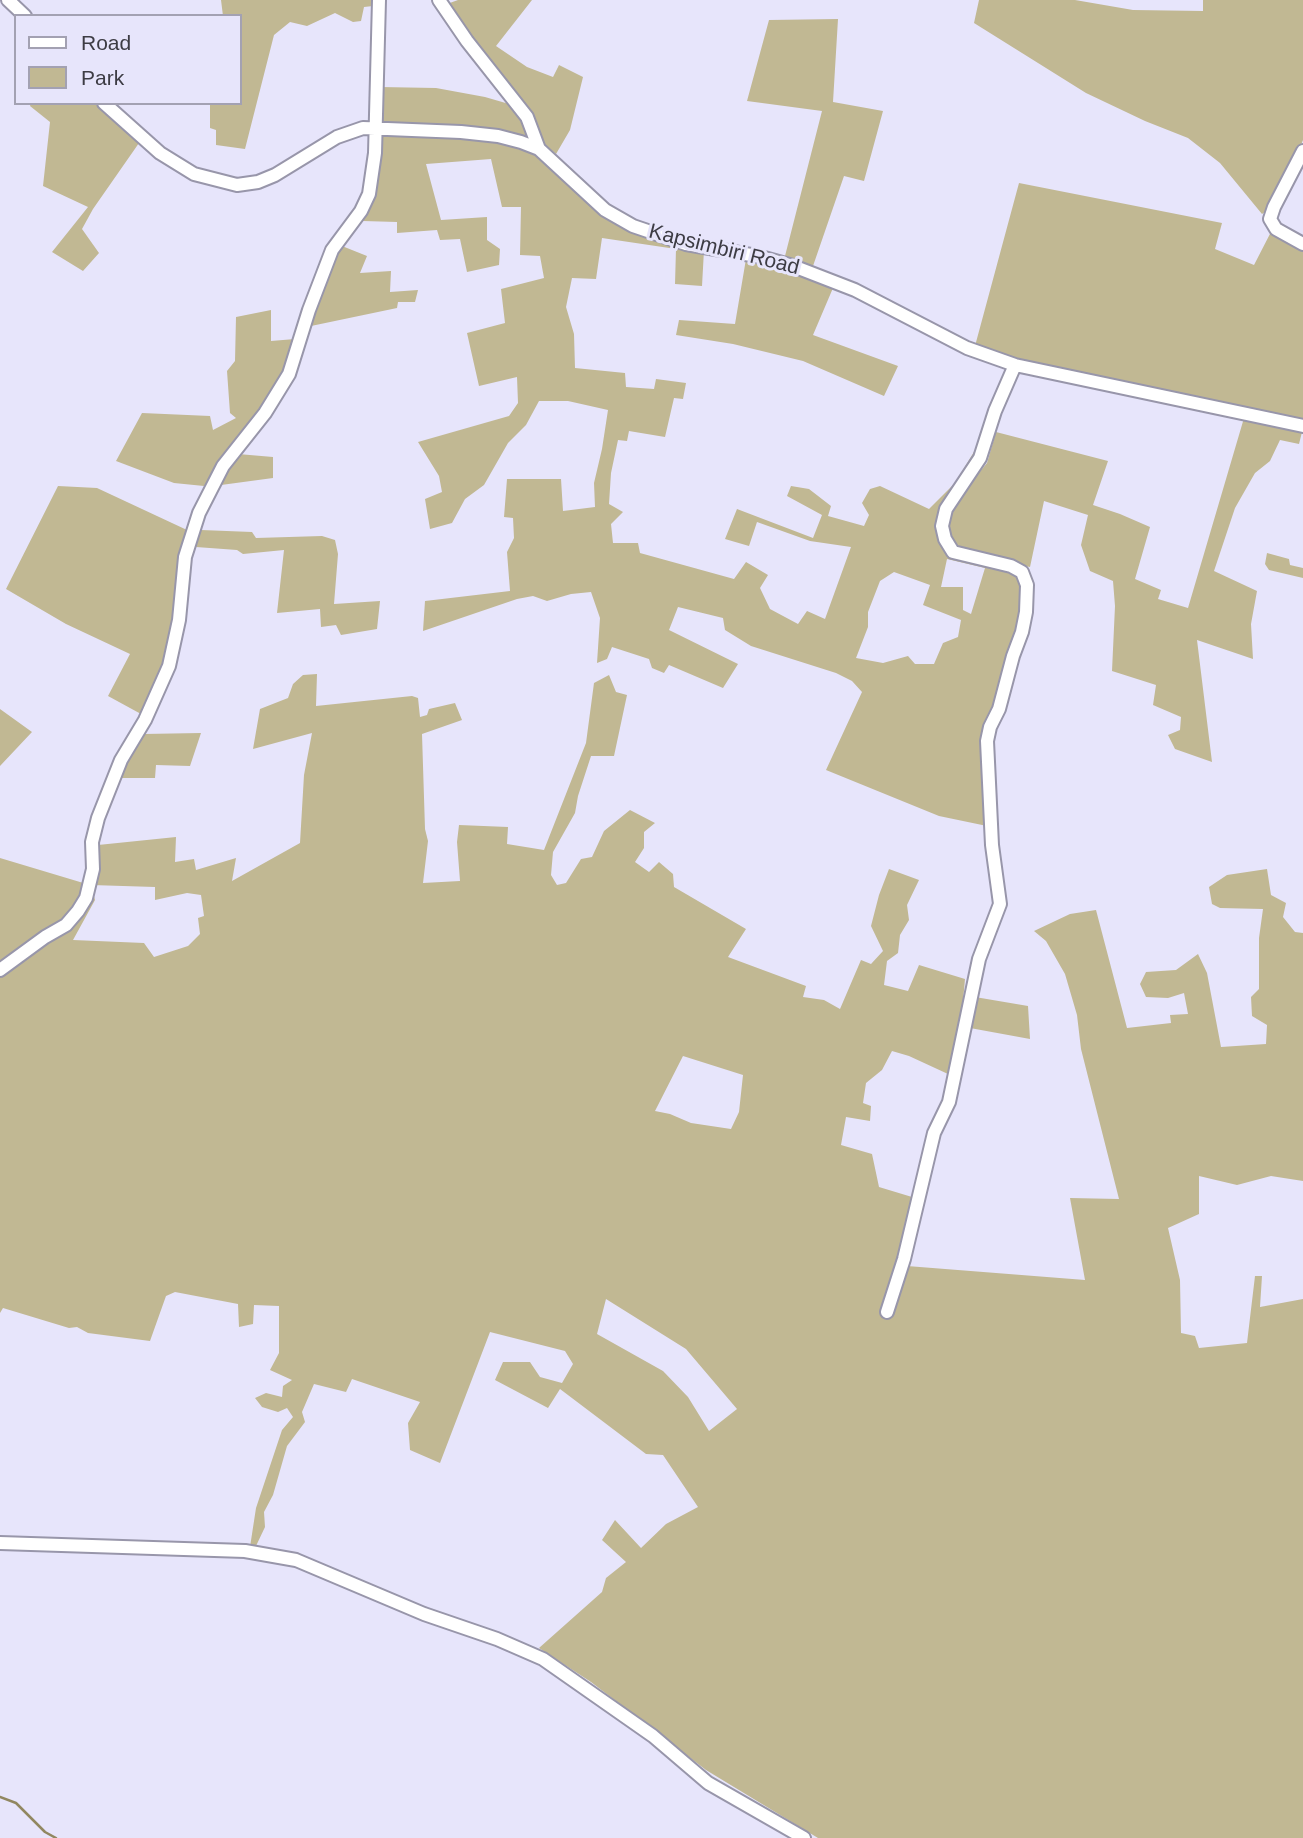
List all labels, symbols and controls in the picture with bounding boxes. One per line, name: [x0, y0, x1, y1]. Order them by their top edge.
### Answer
legend: [14, 14, 242, 105]
text: Road: [81, 31, 131, 54]
text: Park: [81, 66, 124, 89]
street label: Kapsimbiri Road: [646, 219, 802, 281]

